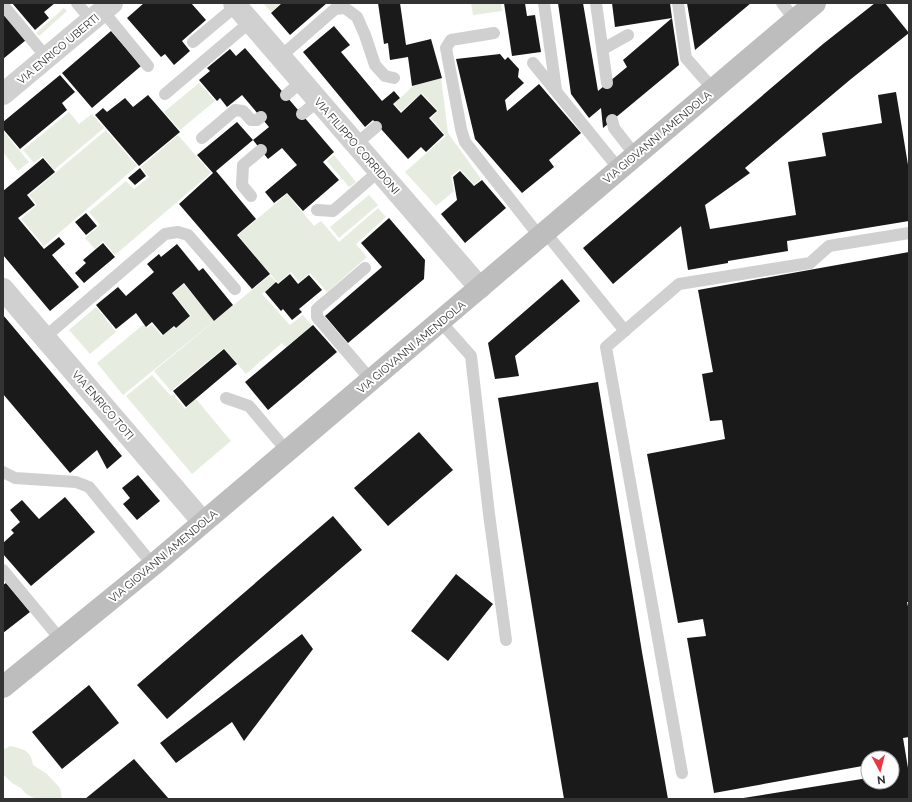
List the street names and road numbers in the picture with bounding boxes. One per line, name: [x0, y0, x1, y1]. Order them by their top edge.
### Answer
street label: VIA ENRICO UBERTI: [15, 11, 102, 87]
street label: VIA GIOVANNI AMENDOLA: [601, 88, 715, 187]
street label: VIA FILIPPO CORRIDONI: [311, 96, 402, 197]
street label: VIA GIOVANNI AMENDOLA: [355, 298, 469, 397]
street label: VIA ENRICO TOTI: [69, 368, 136, 443]
street label: VIA GIOVANNI AMENDOLA: [107, 507, 221, 606]

